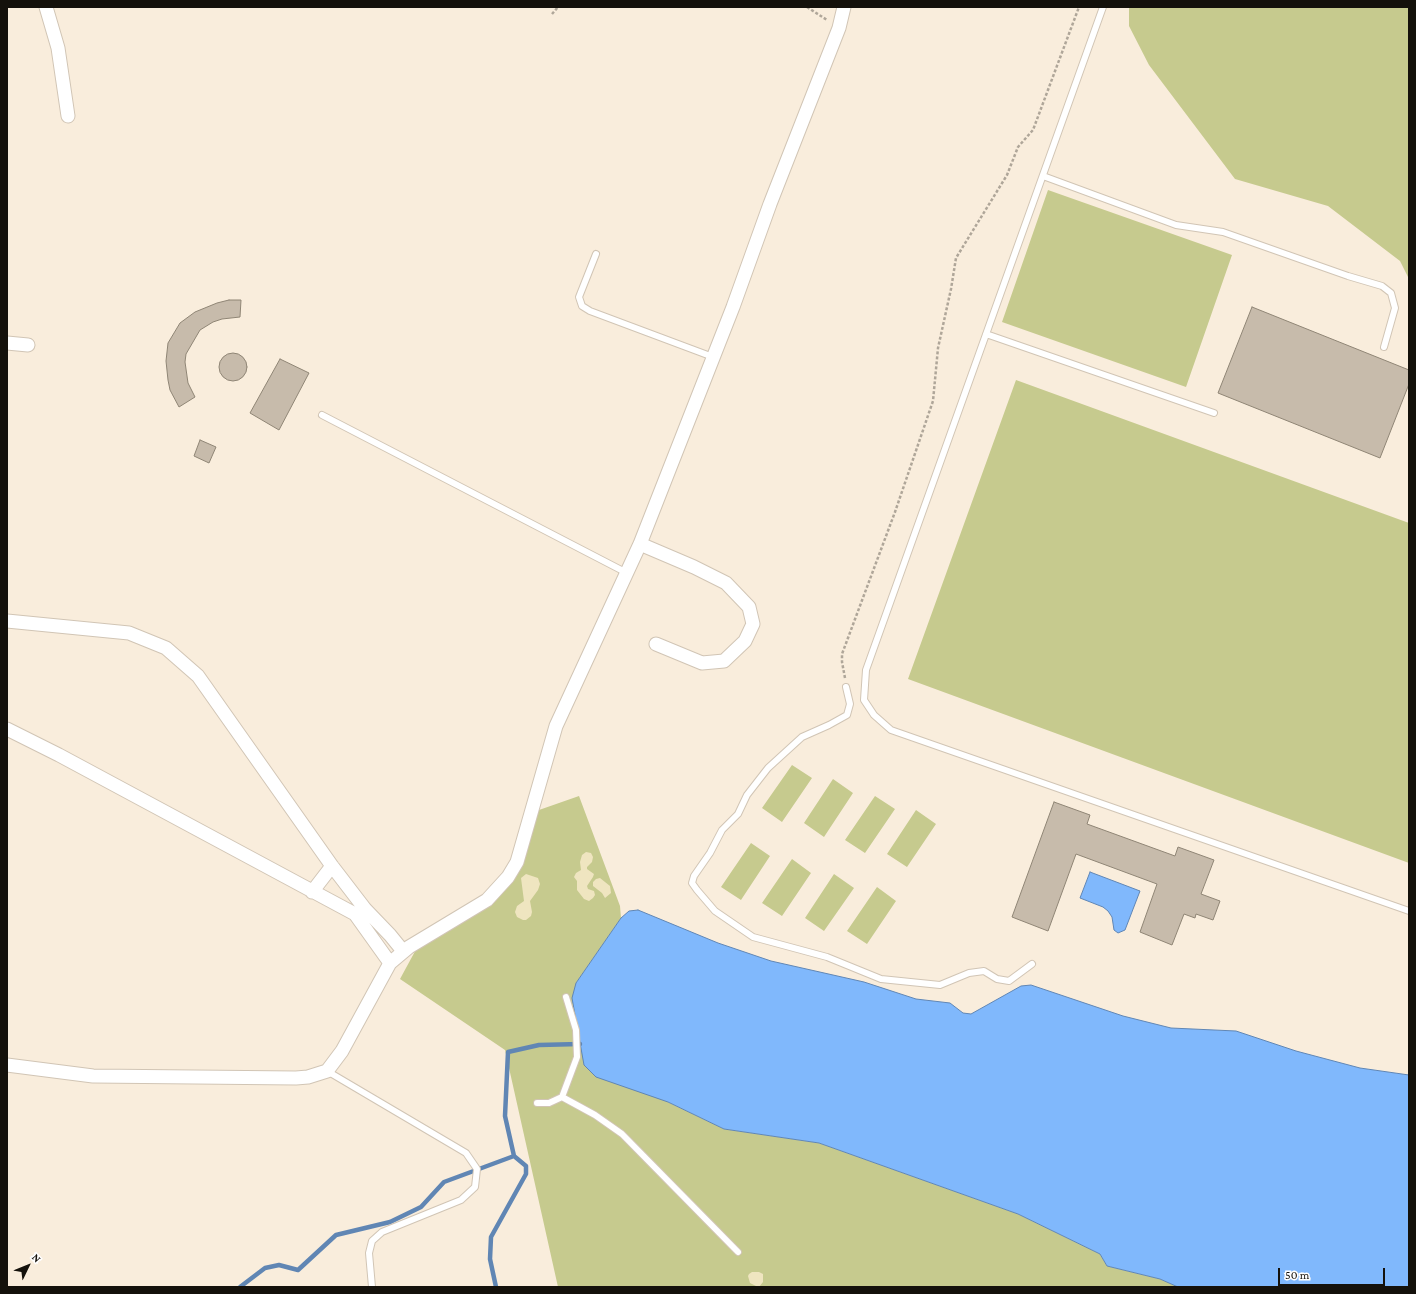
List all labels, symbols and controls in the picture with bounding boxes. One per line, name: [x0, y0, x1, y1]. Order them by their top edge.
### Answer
north arrow: [8, 1246, 48, 1286]
text: N: [30, 1251, 44, 1265]
scale bar: [1280, 1260, 1387, 1286]
text: 50 m: [1285, 1268, 1309, 1282]

